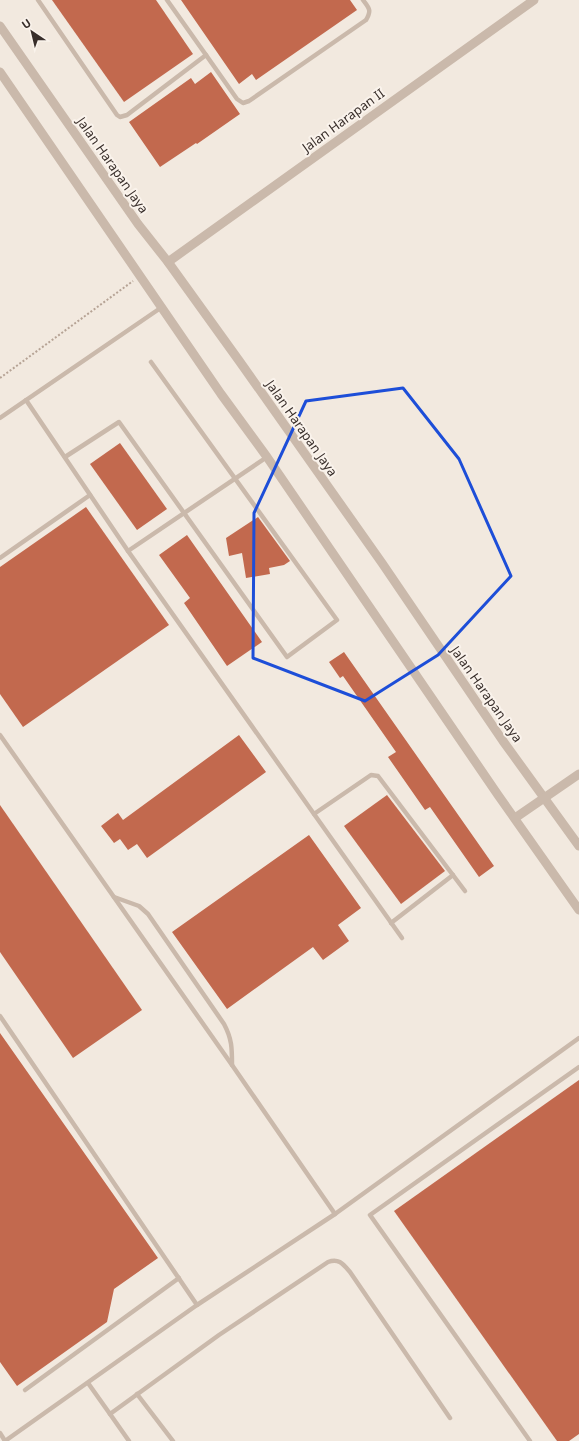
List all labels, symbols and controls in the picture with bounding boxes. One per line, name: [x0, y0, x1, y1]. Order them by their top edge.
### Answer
north arrow: [12, 12, 52, 52]
text: U: [18, 15, 34, 32]
street label: Jalan Harapan II: [297, 84, 388, 157]
street label: Jalan Harapan Jaya: [72, 112, 153, 217]
street label: Jalan Harapan Jaya: [261, 375, 342, 480]
street label: Jalan Harapan Jaya: [446, 641, 527, 746]

